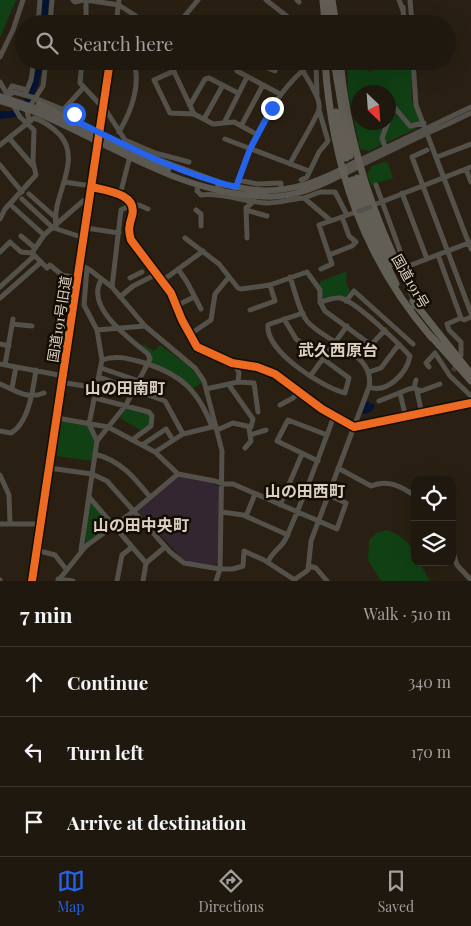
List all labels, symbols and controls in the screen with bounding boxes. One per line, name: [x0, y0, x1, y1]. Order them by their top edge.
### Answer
search box: [15, 15, 456, 70]
icon: search: [33, 29, 61, 57]
text: Search here: [73, 30, 173, 56]
north arrow: [351, 85, 396, 130]
route end: [261, 97, 284, 120]
route start: [63, 103, 86, 126]
street label: 国道191号: [388, 250, 434, 312]
street label: 国道191号旧道: [43, 274, 75, 364]
district label: 武久西原台: [298, 339, 378, 360]
district label: 山の田南町: [85, 377, 165, 398]
map controls: [411, 476, 456, 566]
button: locate: [411, 476, 456, 521]
district label: 山の田西町: [265, 480, 345, 501]
district label: 山の田中央町: [93, 514, 189, 535]
button: layers: [411, 521, 456, 566]
text: 7 min: [20, 600, 73, 628]
text: Walk · 510 m: [364, 603, 451, 624]
icon: ahead: [20, 668, 48, 696]
text: Continue: [67, 669, 148, 695]
text: 340 m: [408, 671, 451, 692]
icon: left: [20, 738, 48, 766]
text: Turn left: [67, 739, 144, 765]
text: 170 m: [411, 741, 451, 762]
icon: arrive: [20, 808, 48, 836]
text: Arrive at destination: [67, 809, 247, 835]
tab: Map: [57, 867, 85, 916]
tab: Directions: [199, 867, 264, 916]
tab: Saved: [378, 867, 414, 916]

